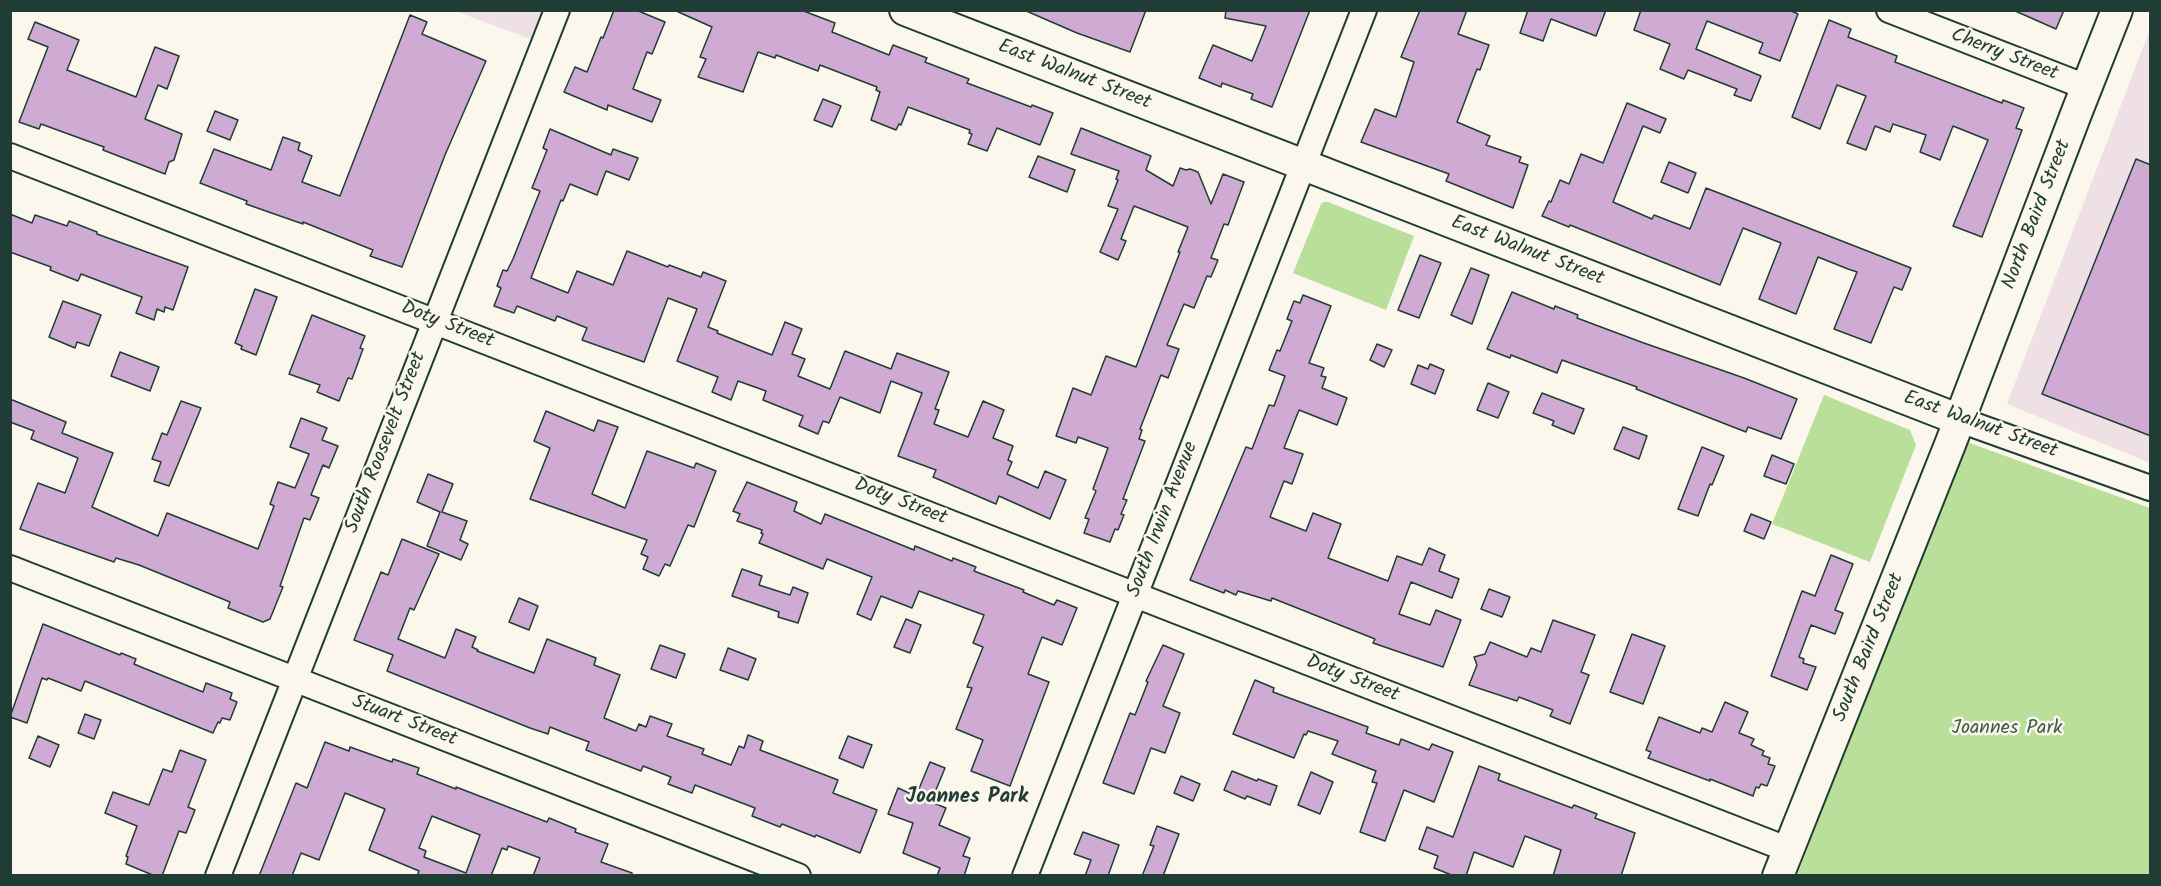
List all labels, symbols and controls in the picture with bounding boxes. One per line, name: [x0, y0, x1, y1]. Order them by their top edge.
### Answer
street label: Cherry Street: [1947, 25, 2061, 87]
street label: East Walnut Street: [994, 36, 1154, 116]
street label: North Baird Street: [1999, 137, 2077, 293]
street label: East Walnut Street: [1447, 212, 1607, 292]
street label: Doty Street: [397, 297, 497, 355]
street label: South Roosevelt Street: [341, 349, 433, 537]
street label: East Walnut Street: [1900, 387, 2060, 465]
street label: South Irwin Avenue: [1123, 439, 1205, 601]
street label: Doty Street: [850, 474, 950, 532]
street label: South Baird Street: [1829, 570, 1911, 726]
street label: Doty Street: [1302, 651, 1402, 709]
street label: Stuart Street: [348, 691, 460, 753]
park label: Joannes Park: [1952, 718, 2062, 742]
district label: Joannes Park: [906, 785, 1028, 811]

